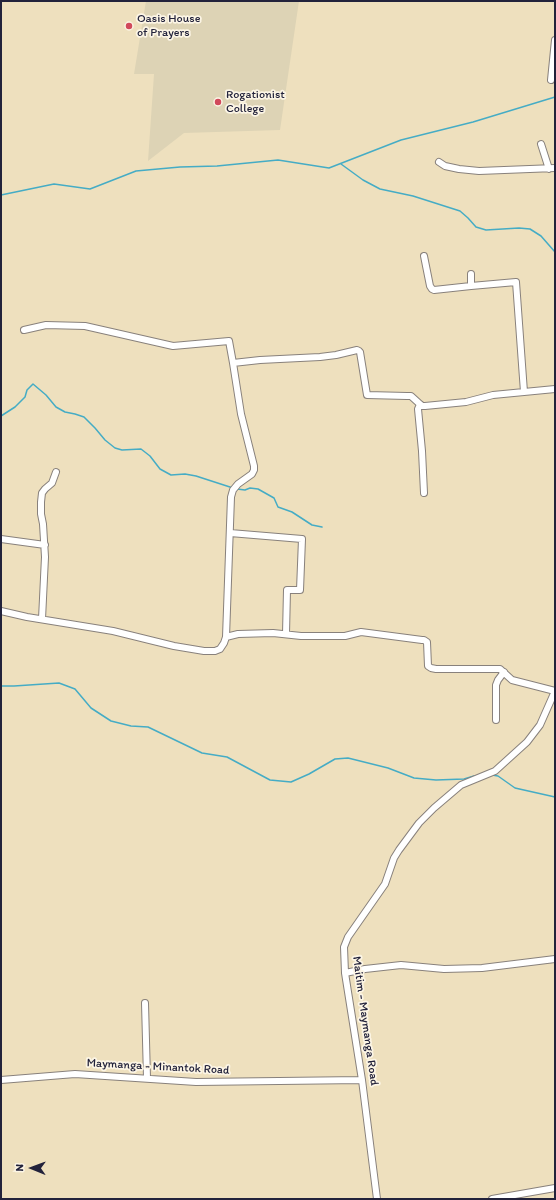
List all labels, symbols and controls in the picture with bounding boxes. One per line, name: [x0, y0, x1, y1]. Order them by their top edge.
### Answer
place label: Oasis House of Prayers: [137, 12, 200, 40]
marker: Oasis House of Prayers: [124, 21, 134, 31]
place label: Rogationist College: [226, 88, 285, 116]
marker: Rogationist College: [213, 97, 223, 107]
street label: Maitim - Maymanga Road: [349, 955, 381, 1087]
street label: Maymanga - Minantok Road: [86, 1056, 230, 1078]
north arrow: [12, 1148, 52, 1188]
text: N: [13, 1164, 26, 1172]

